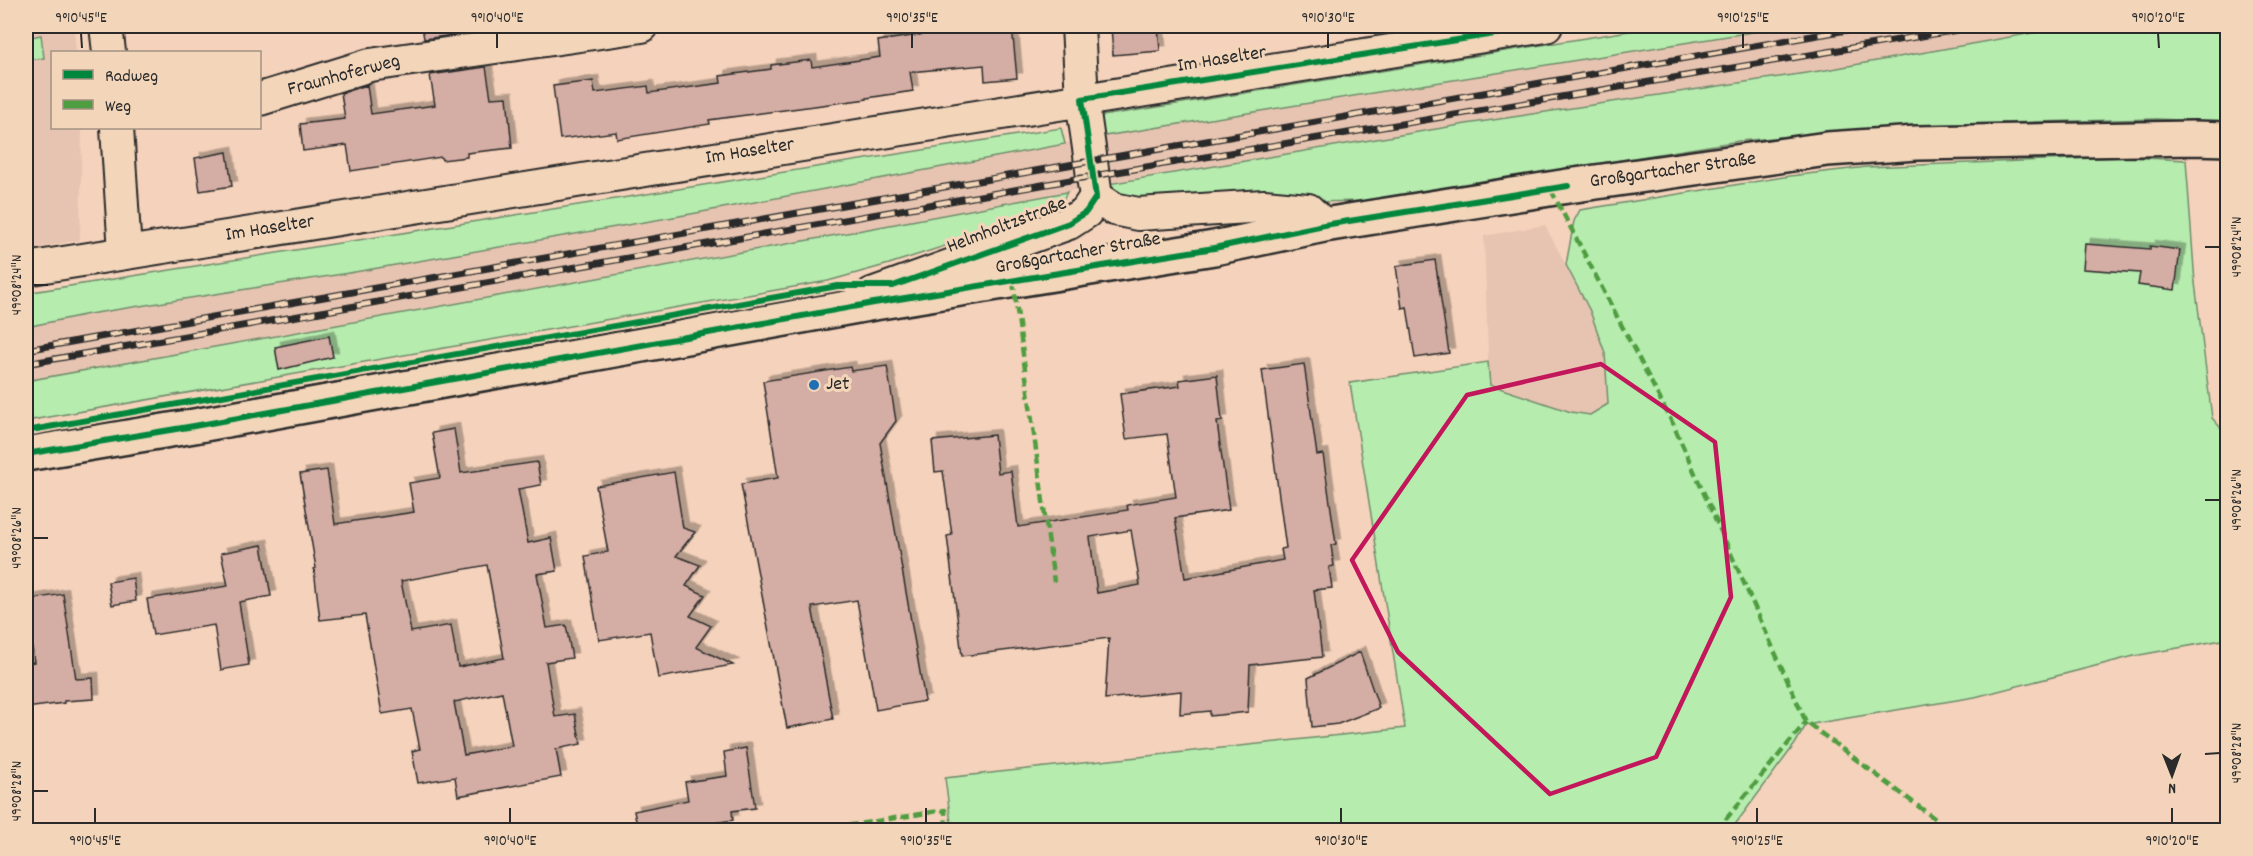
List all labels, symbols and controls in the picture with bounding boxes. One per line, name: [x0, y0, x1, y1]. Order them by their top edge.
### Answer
text: 9°10'45"E: [55, 8, 107, 30]
text: 9°10'40"E: [471, 8, 524, 30]
text: 9°10'35"E: [886, 8, 938, 30]
text: 9°10'30"E: [1301, 8, 1355, 30]
text: 9°10'25"E: [1717, 8, 1769, 30]
text: 9°10'20"E: [2132, 8, 2185, 30]
street label: Im Haselter: [1175, 39, 1269, 81]
street label: Fraunhoferweg: [285, 48, 403, 104]
legend: [51, 51, 261, 129]
text: Radweg: [105, 65, 158, 90]
text: Weg: [105, 95, 131, 120]
street label: Im Haselter: [703, 131, 797, 173]
street label: Großgartacher Straße: [1588, 145, 1758, 197]
street label: Helmholtzstraße: [943, 190, 1071, 262]
street label: Im Haselter: [223, 208, 317, 250]
text: 49°08'24"N: [2227, 217, 2249, 277]
street label: Großgartacher Straße: [993, 226, 1163, 282]
text: 49°08'24"N: [7, 255, 29, 315]
place label: Jet: [826, 371, 849, 399]
marker: Jet: [807, 378, 821, 392]
text: 49°08'26"N: [2227, 469, 2249, 531]
text: 49°08'26"N: [7, 507, 29, 569]
text: 49°08'28"N: [2227, 723, 2249, 783]
north arrow: [2142, 745, 2202, 805]
text: 49°08'28"N: [7, 761, 29, 821]
text: N: [2168, 776, 2176, 799]
text: 9°10'45"E: [69, 831, 121, 853]
text: 9°10'40"E: [484, 831, 537, 853]
text: 9°10'35"E: [900, 831, 952, 853]
text: 9°10'30"E: [1314, 831, 1368, 853]
text: 9°10'25"E: [1731, 831, 1783, 853]
text: 9°10'20"E: [2146, 831, 2199, 853]

